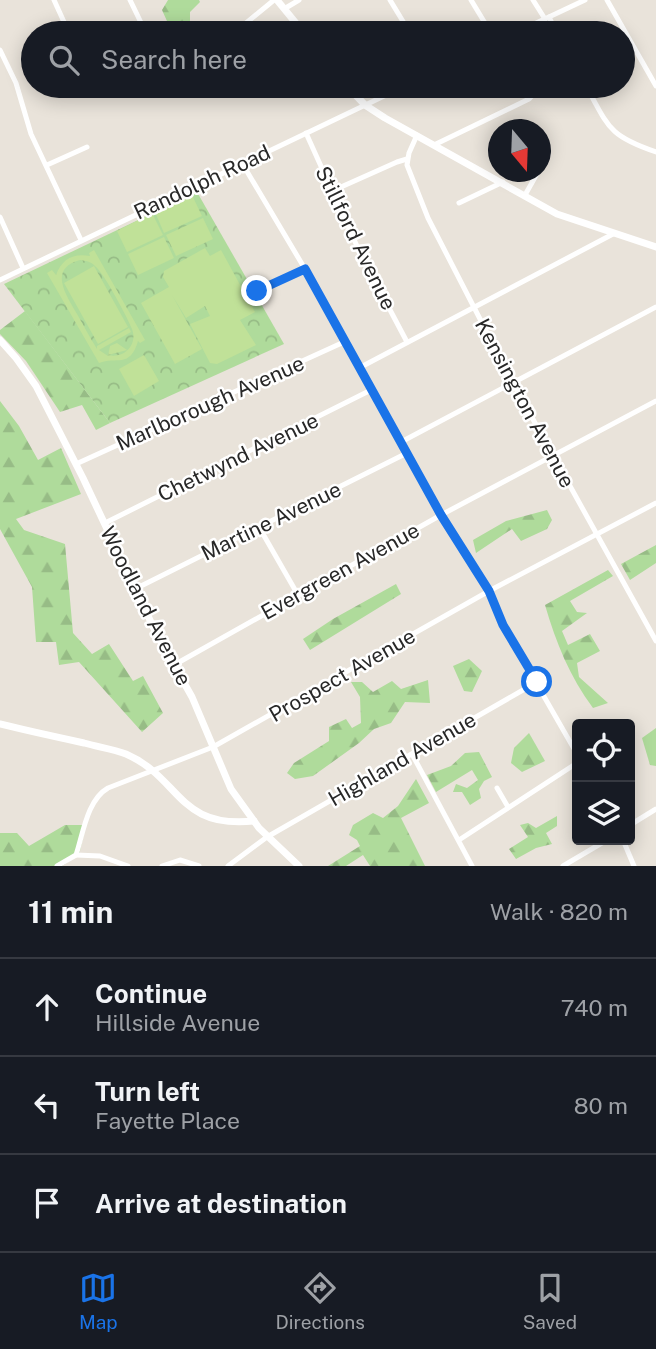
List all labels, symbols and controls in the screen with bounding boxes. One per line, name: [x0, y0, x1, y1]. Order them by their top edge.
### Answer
search box: [21, 21, 635, 98]
icon: search: [45, 41, 83, 79]
text: Search here: [101, 44, 247, 75]
north arrow: [488, 119, 551, 182]
street label: Randolph Road: [130, 139, 274, 225]
street label: Stillford Avenue: [310, 162, 402, 314]
route end: [241, 275, 272, 306]
street label: Kensington Avenue: [470, 314, 580, 492]
street label: Marlborough Avenue: [112, 350, 308, 456]
street label: Chetwynd Avenue: [153, 407, 323, 507]
street label: Martine Avenue: [197, 476, 345, 566]
street label: Evergreen Avenue: [256, 517, 424, 625]
street label: Woodland Avenue: [95, 522, 197, 690]
street label: Prospect Avenue: [264, 623, 420, 727]
route start: [521, 666, 552, 697]
street label: Highland Avenue: [324, 707, 480, 811]
map controls: [572, 719, 635, 845]
button: locate: [572, 719, 635, 782]
button: layers: [572, 782, 635, 845]
text: 11 min: [28, 894, 113, 930]
text: Walk · 820 m: [490, 898, 628, 925]
text: Continue: [95, 978, 207, 1009]
icon: ahead: [28, 988, 66, 1026]
text: 740 m: [561, 994, 628, 1021]
text: Hillside Avenue: [95, 1009, 260, 1036]
text: Turn left: [95, 1076, 200, 1107]
icon: left: [28, 1086, 66, 1124]
text: 80 m: [574, 1092, 628, 1119]
text: Fayette Place: [95, 1107, 240, 1134]
icon: arrive: [28, 1184, 66, 1222]
text: Arrive at destination: [95, 1188, 347, 1219]
tab: Map: [79, 1269, 118, 1333]
tab: Directions: [276, 1269, 365, 1333]
tab: Saved: [523, 1269, 577, 1333]

